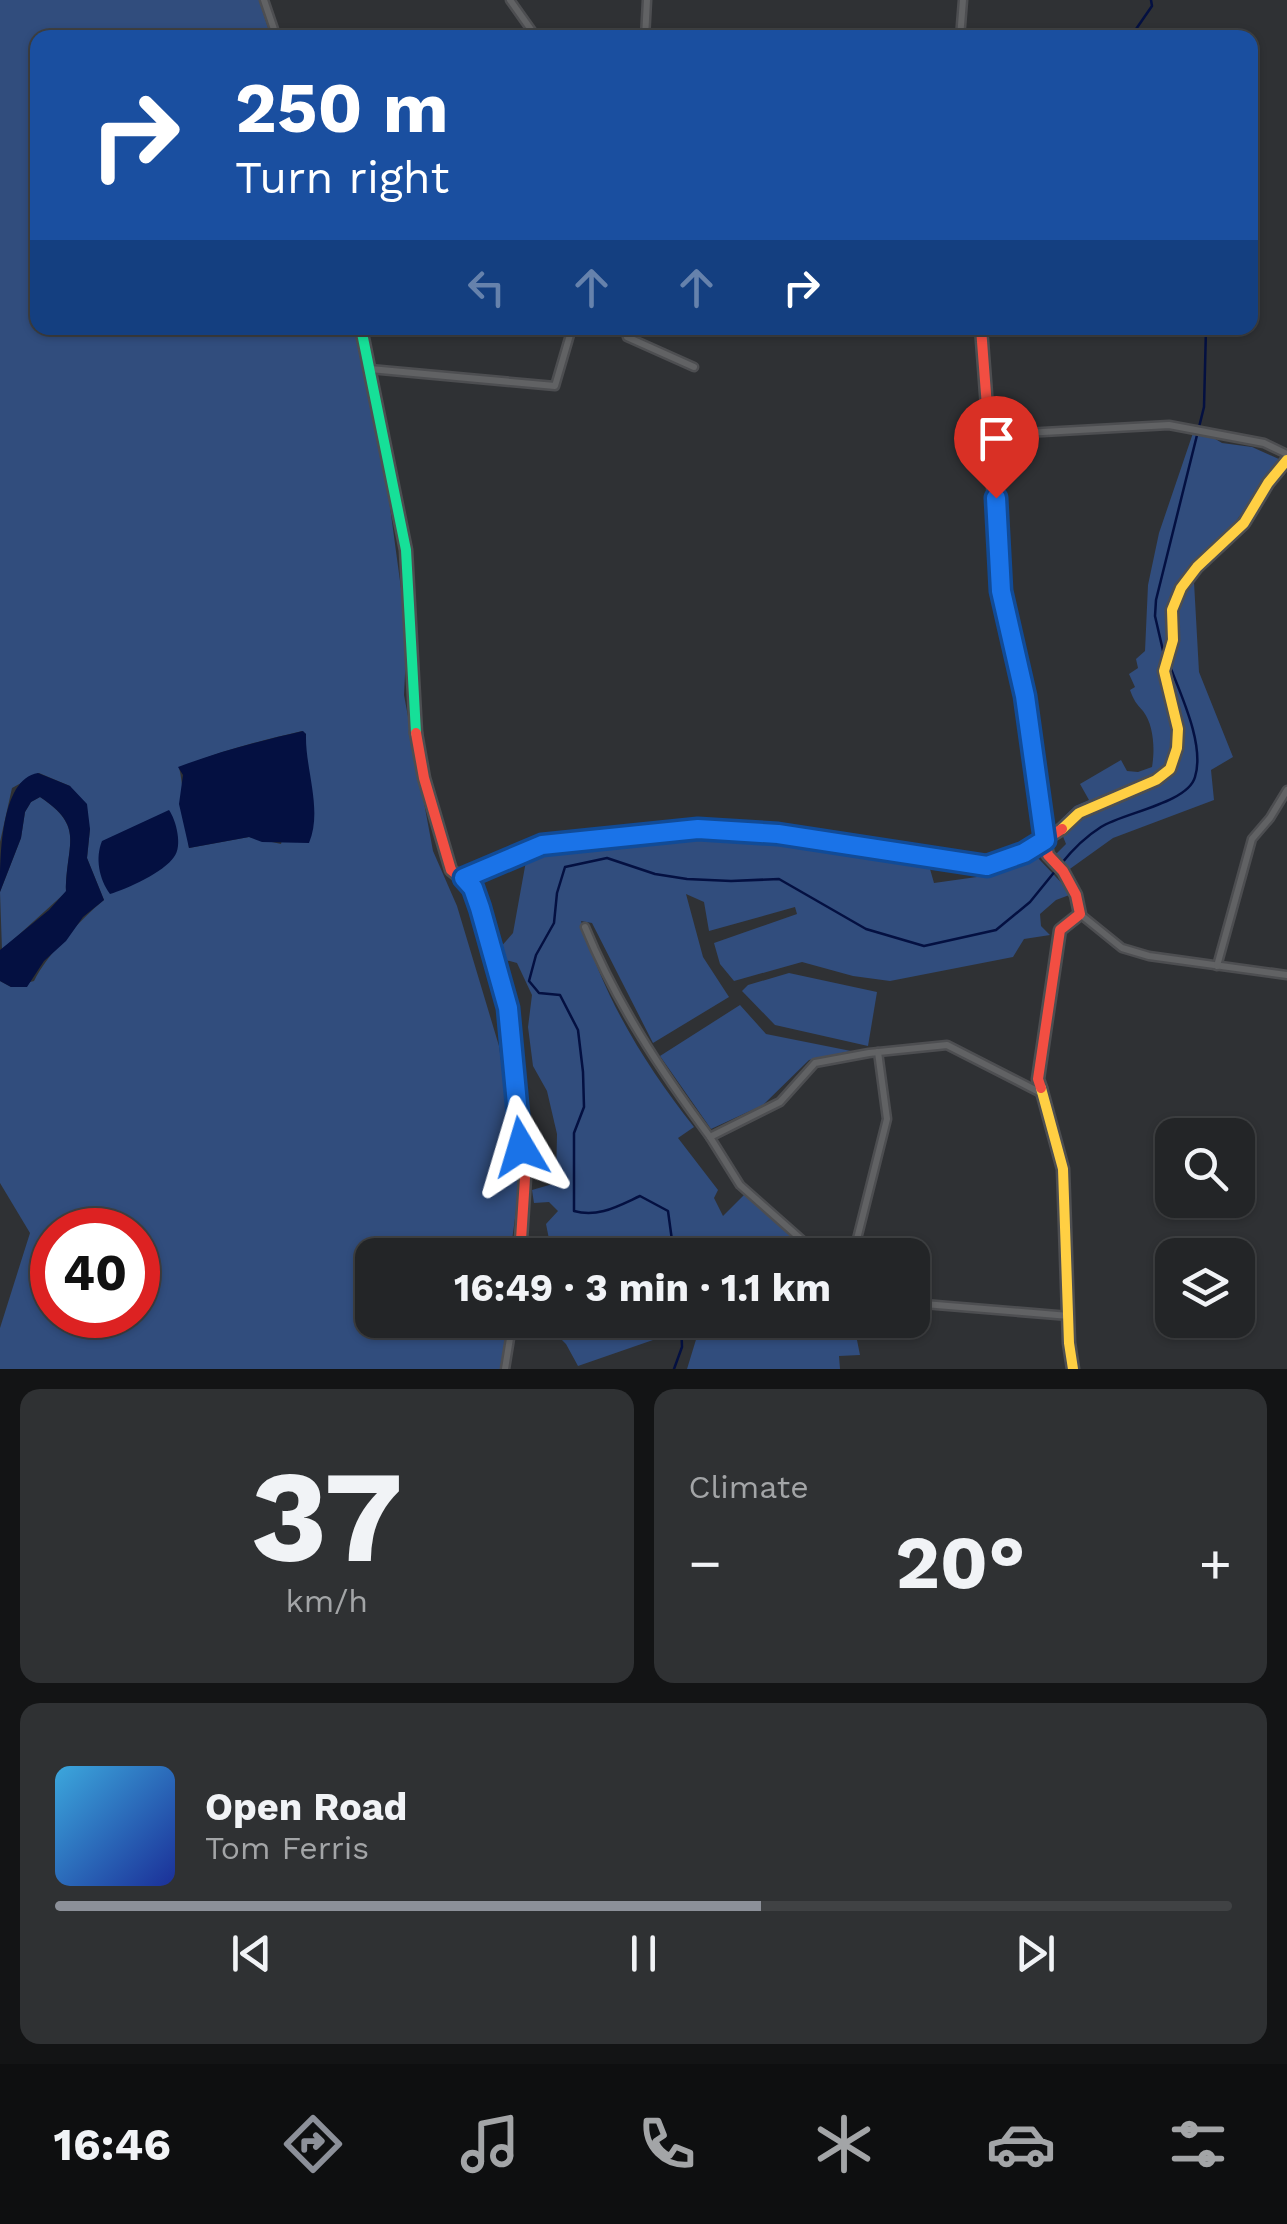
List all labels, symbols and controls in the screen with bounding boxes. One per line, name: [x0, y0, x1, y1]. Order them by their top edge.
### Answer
text: 250 m: [235, 67, 449, 149]
icon: right: [70, 70, 200, 200]
text: Turn right: [235, 151, 449, 204]
icon: left: [459, 260, 514, 315]
icon: ahead: [564, 260, 619, 315]
icon: ahead: [669, 260, 724, 315]
icon: right: [774, 260, 829, 315]
pin: [954, 396, 1039, 499]
icon: arrive: [969, 411, 1024, 466]
position arrow: [469, 1095, 573, 1199]
map controls: [1155, 1118, 1255, 1338]
button: search: [1155, 1118, 1255, 1218]
speed limit sign: 40: [30, 1208, 160, 1338]
button: layers: [1155, 1238, 1255, 1338]
text: 16:49 · 3 min · 1.1 km: [454, 1266, 831, 1310]
text: 37: [251, 1440, 403, 1593]
text: Climate: [689, 1468, 809, 1506]
text: 20°: [895, 1518, 1025, 1606]
text: −: [689, 1531, 722, 1595]
text: +: [1199, 1531, 1232, 1595]
text: km/h: [286, 1582, 368, 1620]
text: Open Road: [205, 1785, 407, 1829]
text: Tom Ferris: [205, 1829, 369, 1867]
icon: previous: [224, 1926, 279, 1981]
icon: pause: [616, 1926, 671, 1981]
icon: next: [1008, 1926, 1063, 1981]
icon: directions: [278, 2109, 348, 2179]
icon: music: [455, 2109, 525, 2179]
icon: phone: [632, 2109, 702, 2179]
icon: climate: [809, 2109, 879, 2179]
icon: car: [986, 2109, 1056, 2179]
icon: filters: [1163, 2109, 1233, 2179]
text: 16:46: [54, 2118, 171, 2171]

